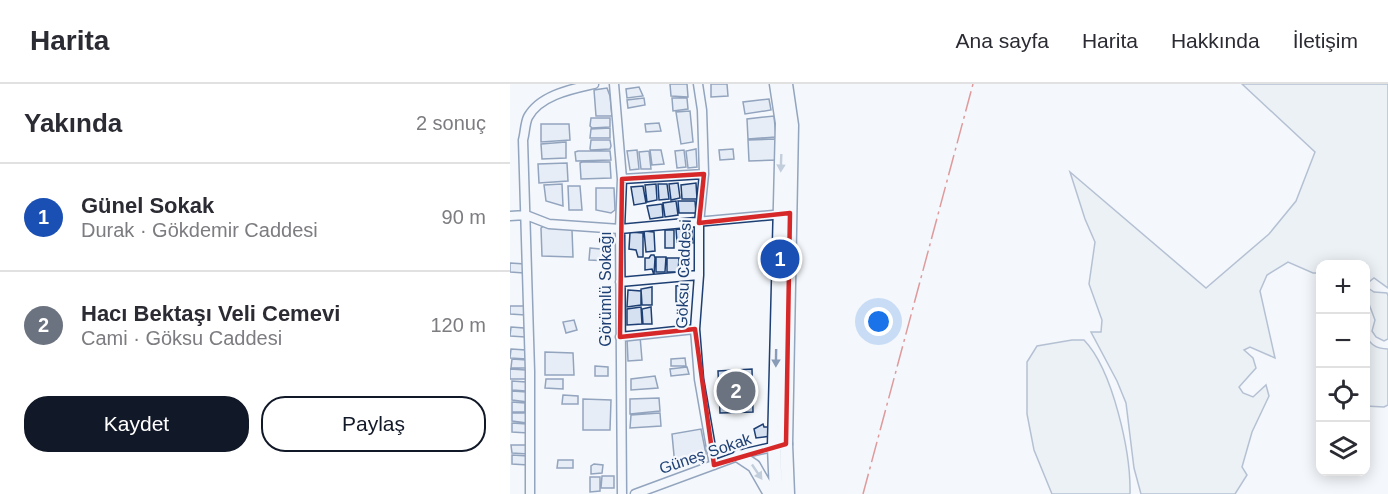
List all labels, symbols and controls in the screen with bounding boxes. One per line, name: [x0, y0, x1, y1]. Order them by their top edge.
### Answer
text: Harita: [30, 25, 109, 56]
text: Ana sayfa: [956, 29, 1049, 52]
text: Harita: [1082, 29, 1138, 52]
text: Hakkında: [1171, 29, 1260, 52]
text: İletişim: [1293, 29, 1358, 52]
text: Yakında: [24, 108, 122, 138]
text: 2 sonuç: [416, 112, 486, 134]
one-way arrow: [776, 154, 785, 173]
text: Günel Sokak: [81, 193, 214, 218]
text: 1: [38, 206, 49, 228]
text: 90 m: [442, 206, 486, 228]
text: Durak · Gökdemir Caddesi: [81, 219, 318, 241]
street label: Göksu Caddesi: [673, 219, 694, 329]
street label: Görümlü Sokağı: [597, 231, 614, 347]
pin: 1: [760, 236, 800, 282]
map controls: [1316, 260, 1370, 476]
button: +: [1316, 260, 1370, 314]
text: Hacı Bektaşı Veli Cemevi: [81, 301, 340, 326]
your location: [864, 307, 893, 336]
text: 2: [38, 314, 49, 336]
text: 120 m: [430, 314, 486, 336]
button: −: [1316, 314, 1370, 368]
text: Cami · Göksu Caddesi: [81, 327, 282, 349]
one-way arrow: [771, 348, 781, 367]
pin: 2: [716, 368, 756, 414]
button: locate: [1316, 368, 1370, 422]
button: Kaydet: [24, 396, 249, 452]
button: Paylaş: [261, 396, 486, 452]
button: layers: [1316, 422, 1370, 476]
street label: Güneş Sokak: [657, 429, 754, 477]
one-way arrow: [751, 464, 763, 480]

